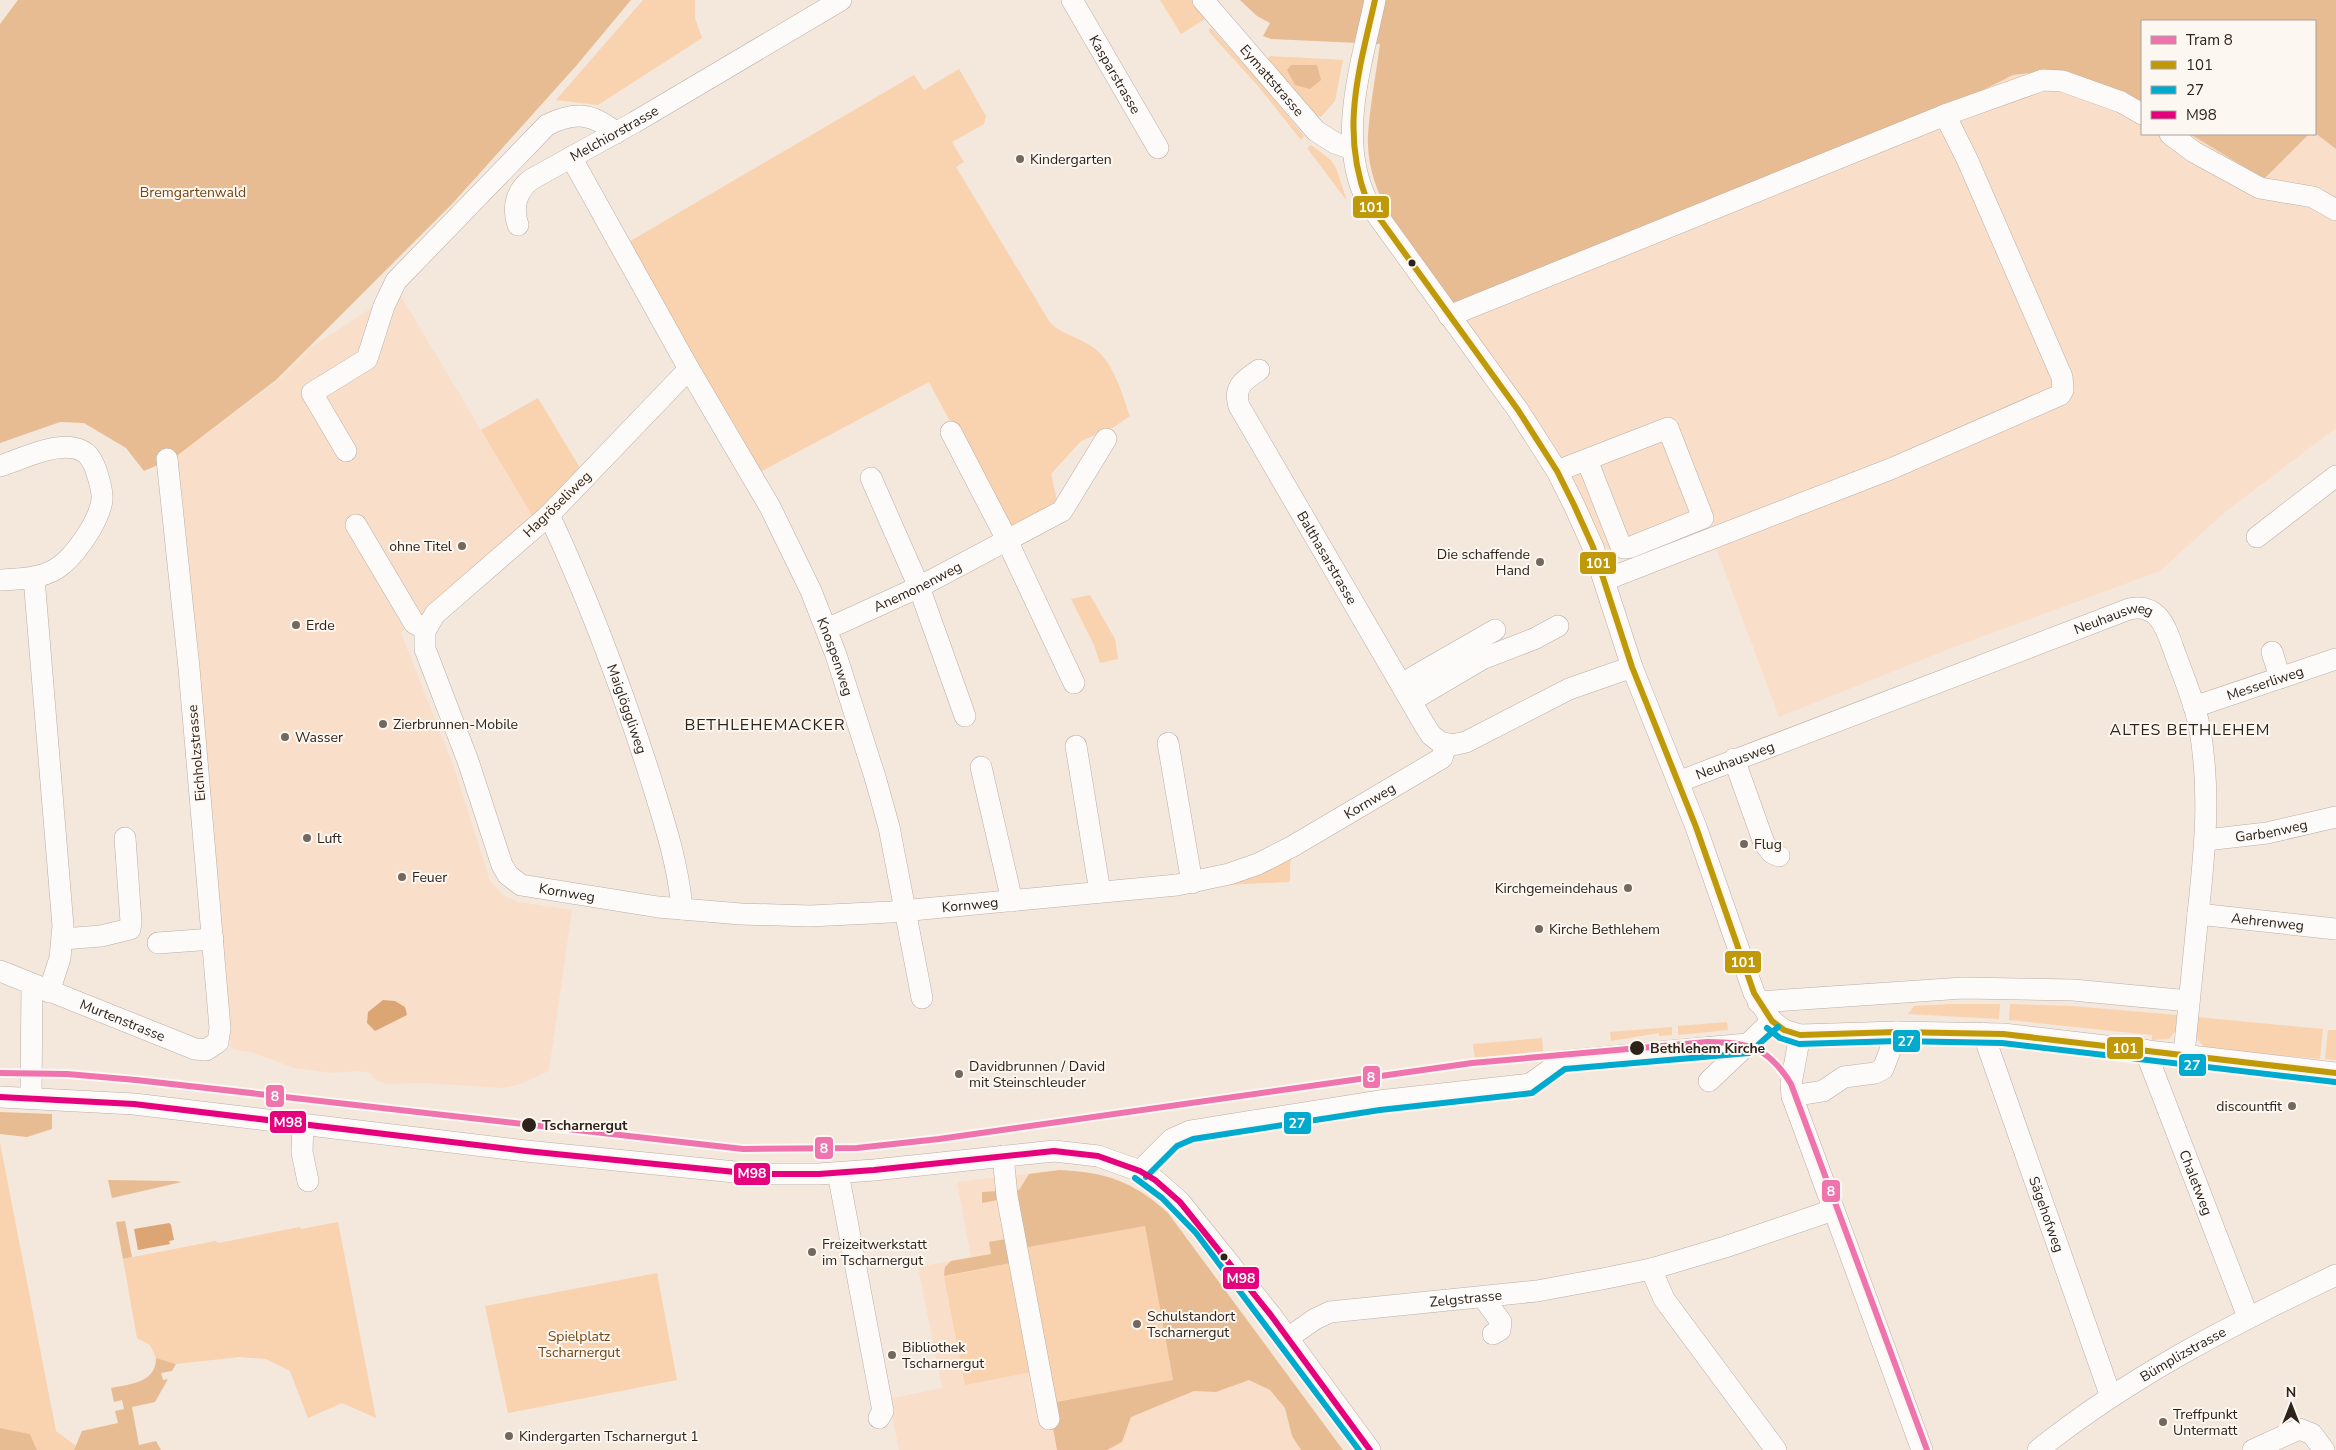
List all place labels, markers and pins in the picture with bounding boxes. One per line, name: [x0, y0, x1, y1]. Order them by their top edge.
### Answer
place label: Kindergarten: [1030, 150, 1112, 169]
marker: Kindergarten: [1014, 153, 1026, 165]
unlabelled marker: [1407, 258, 1417, 268]
place label: ohne Titel: [389, 537, 453, 556]
marker: ohne Titel: [456, 540, 468, 552]
place label: Die schaffende Hand: [1437, 545, 1530, 580]
marker: Die schaffende Hand: [1534, 556, 1546, 568]
place label: Erde: [306, 616, 335, 635]
marker: Erde: [290, 619, 302, 631]
place label: Zierbrunnen-Mobile: [393, 715, 518, 734]
marker: Zierbrunnen-Mobile: [377, 718, 389, 730]
place label: Wasser: [295, 728, 343, 747]
marker: Wasser: [279, 731, 291, 743]
place label: Luft: [317, 829, 342, 848]
marker: Luft: [301, 832, 313, 844]
place label: Flug: [1754, 835, 1782, 854]
marker: Flug: [1738, 838, 1750, 850]
place label: Feuer: [412, 868, 447, 887]
marker: Feuer: [396, 871, 408, 883]
place label: Kirchgemeindehaus: [1495, 879, 1618, 898]
marker: Kirchgemeindehaus: [1622, 882, 1634, 894]
place label: Kirche Bethlehem: [1549, 920, 1660, 939]
marker: Kirche Bethlehem: [1533, 923, 1545, 935]
marker: Bethlehem Kirche: [1628, 1039, 1646, 1057]
place label: Bethlehem Kirche: [1650, 1039, 1766, 1058]
place label: Davidbrunnen / David mit Steinschleuder: [969, 1057, 1105, 1092]
marker: Davidbrunnen / David mit Steinschleuder: [953, 1068, 965, 1080]
place label: discountfit: [2216, 1097, 2282, 1116]
marker: discountfit: [2286, 1100, 2298, 1112]
marker: Tscharnergut: [520, 1116, 538, 1134]
place label: Tscharnergut: [542, 1116, 628, 1135]
place label: Freizeitwerkstatt im Tscharnergut: [822, 1235, 927, 1270]
marker: Freizeitwerkstatt im Tscharnergut: [806, 1246, 818, 1258]
unlabelled marker: [1219, 1252, 1229, 1262]
place label: Schulstandort Tscharnergut: [1147, 1307, 1235, 1342]
marker: Schulstandort Tscharnergut: [1131, 1318, 1143, 1330]
place label: Bibliothek Tscharnergut: [902, 1338, 984, 1373]
marker: Bibliothek Tscharnergut: [886, 1349, 898, 1361]
place label: Treffpunkt Untermatt: [2173, 1405, 2238, 1440]
marker: Treffpunkt Untermatt: [2157, 1416, 2169, 1428]
place label: Kindergarten Tscharnergut 1: [519, 1427, 699, 1446]
marker: Kindergarten Tscharnergut 1: [503, 1430, 515, 1442]

